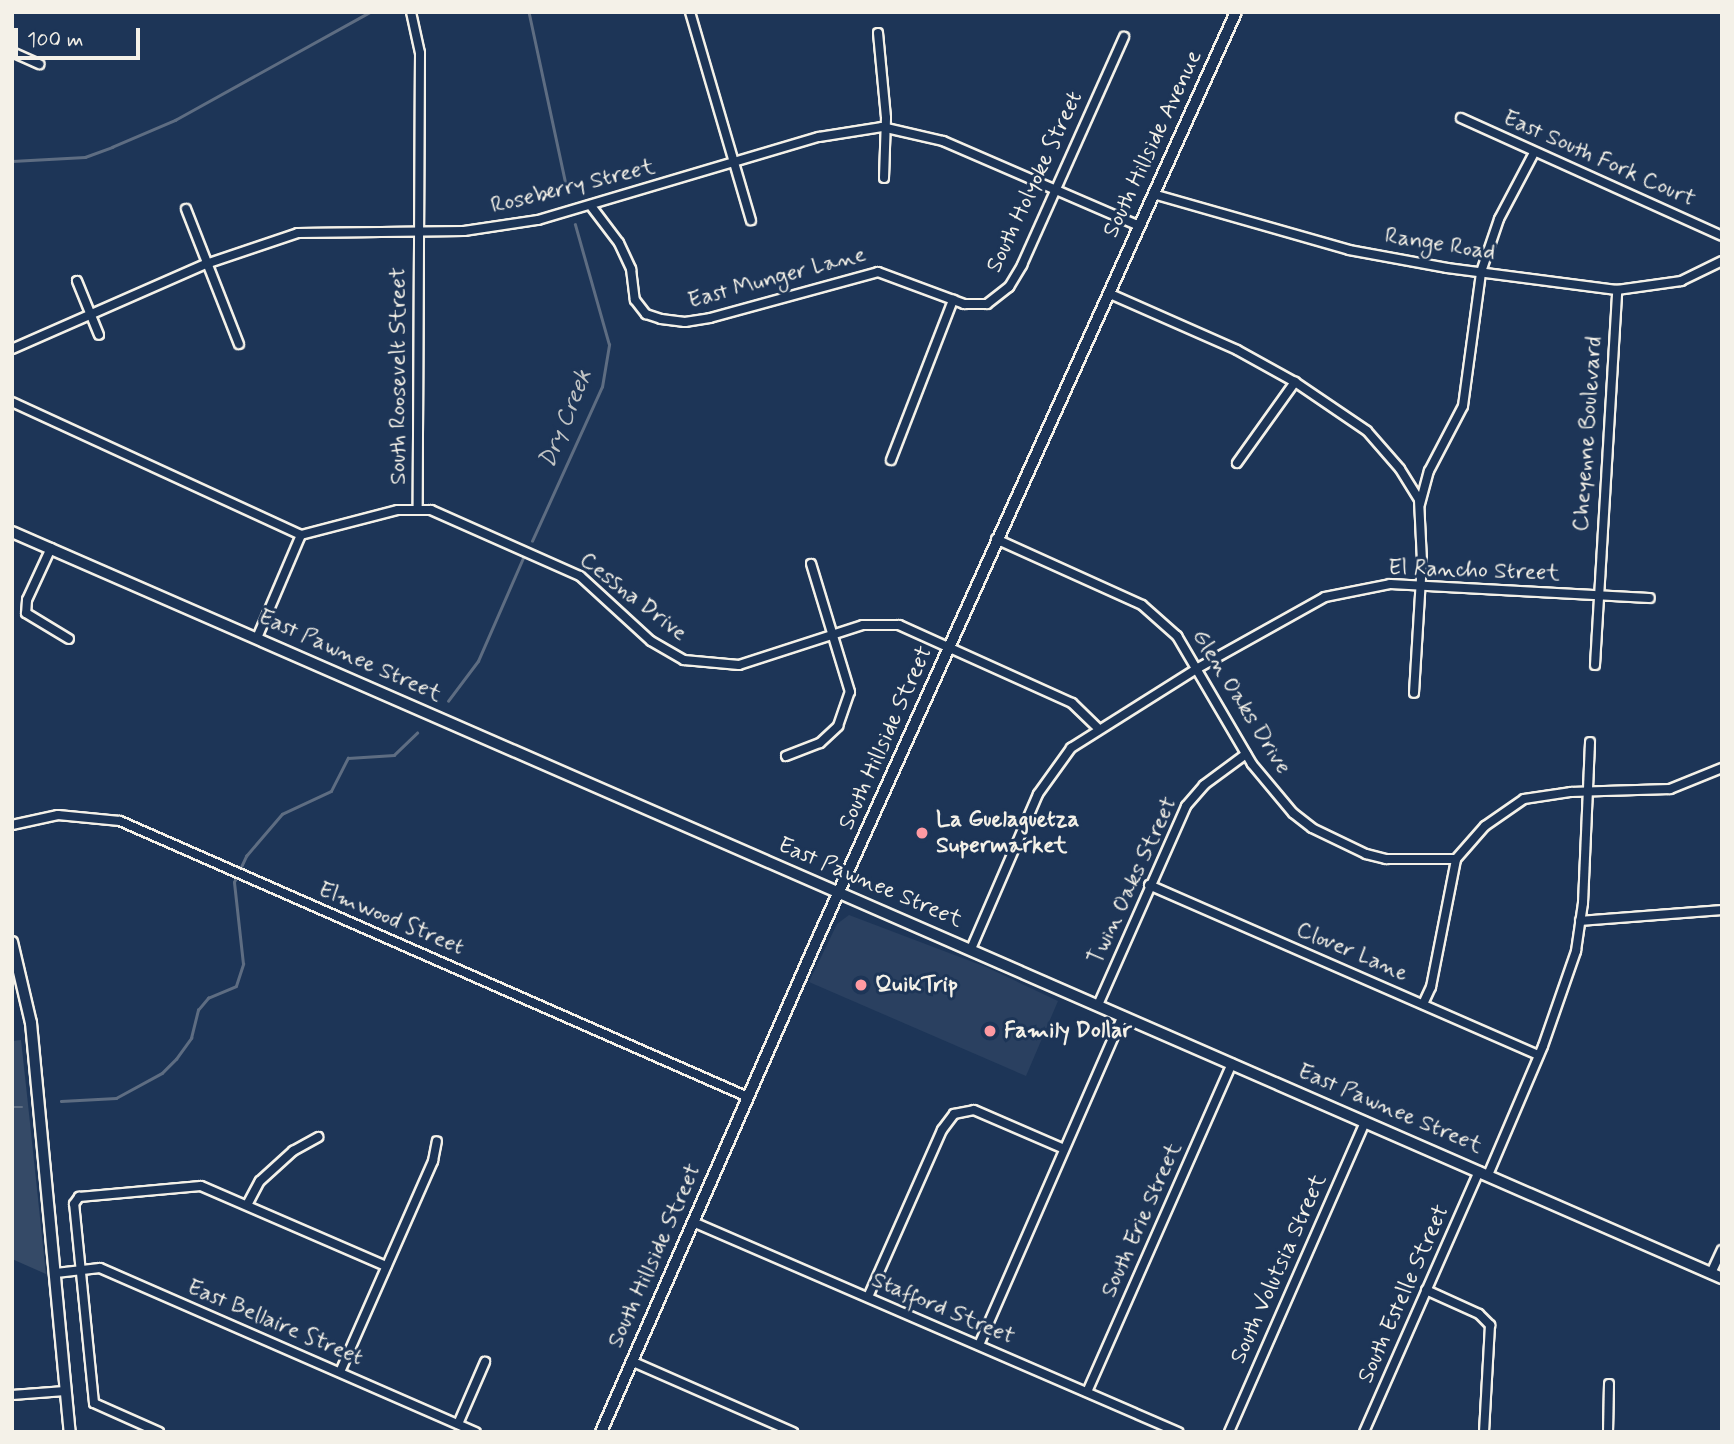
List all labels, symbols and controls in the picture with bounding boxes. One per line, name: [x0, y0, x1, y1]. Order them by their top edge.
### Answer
scale bar: [18, 14, 144, 58]
text: 100 m: [27, 26, 83, 54]
street label: South Hillside Avenue: [1098, 46, 1208, 242]
street label: South Holyoke Street: [980, 85, 1090, 279]
street label: East South Fork Court: [1499, 104, 1699, 214]
street label: Roseberry Street: [488, 153, 658, 221]
street label: Range Road: [1383, 223, 1497, 267]
street label: East Munger Lane: [688, 242, 866, 314]
street label: South Roosevelt Street: [385, 268, 413, 484]
street label: Cheyenne Boulevard: [1567, 336, 1609, 532]
water label: Dry Creek: [533, 365, 599, 473]
street label: Cessna Drive: [574, 547, 692, 647]
street label: El Rancho Street: [1390, 554, 1558, 588]
street label: East Pawnee Street: [254, 603, 446, 709]
street label: Glen Oaks Drive: [1186, 626, 1296, 778]
street label: South Hillside Street: [833, 642, 939, 834]
street label: Twin Oaks Street: [1083, 794, 1183, 968]
place label: La Guelaguetza Supermarket: [936, 806, 1096, 860]
marker: La Guelaguetza Supermarket: [914, 825, 930, 841]
street label: East Pawnee Street: [774, 832, 966, 934]
street label: Elmwood Street: [312, 875, 470, 963]
street label: Clover Lane: [1293, 917, 1411, 987]
place label: QuikTrip: [875, 971, 958, 999]
marker: QuikTrip: [853, 977, 869, 993]
place label: Family Dollar: [1004, 1017, 1133, 1045]
marker: Family Dollar: [982, 1023, 998, 1039]
street label: East Pawnee Street: [1294, 1058, 1486, 1160]
street label: South Erie Street: [1095, 1138, 1189, 1302]
street label: South Hillside Street: [602, 1160, 708, 1352]
street label: South Volutsia Street: [1225, 1170, 1333, 1368]
street label: South Estelle Street: [1352, 1201, 1456, 1387]
street label: Stafford Street: [868, 1267, 1018, 1351]
street label: East Bellaire Street: [181, 1273, 369, 1373]

